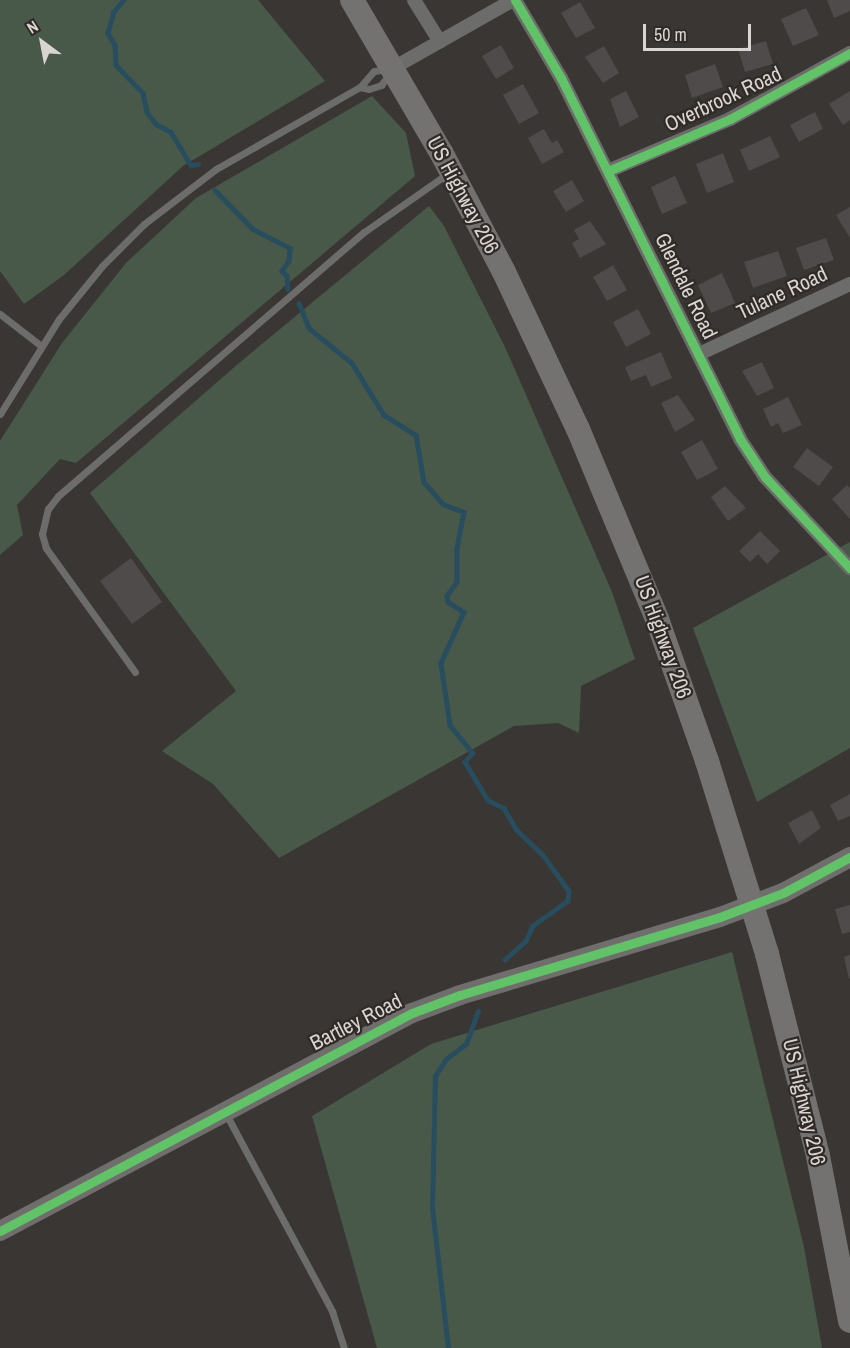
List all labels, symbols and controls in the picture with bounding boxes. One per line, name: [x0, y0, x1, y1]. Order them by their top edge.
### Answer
north arrow: [12, 12, 72, 72]
scale bar: [646, 12, 754, 50]
text: N: [23, 15, 42, 39]
text: 50 m: [654, 22, 687, 47]
street label: Overbrook Road: [660, 61, 786, 137]
street label: US Highway 206: [422, 132, 504, 258]
street label: Glendale Road: [649, 229, 723, 343]
street label: Tulane Road: [733, 261, 831, 325]
street label: US Highway 206: [629, 572, 697, 702]
street label: Bartley Road: [306, 988, 406, 1056]
street label: US Highway 206: [777, 1036, 831, 1168]

